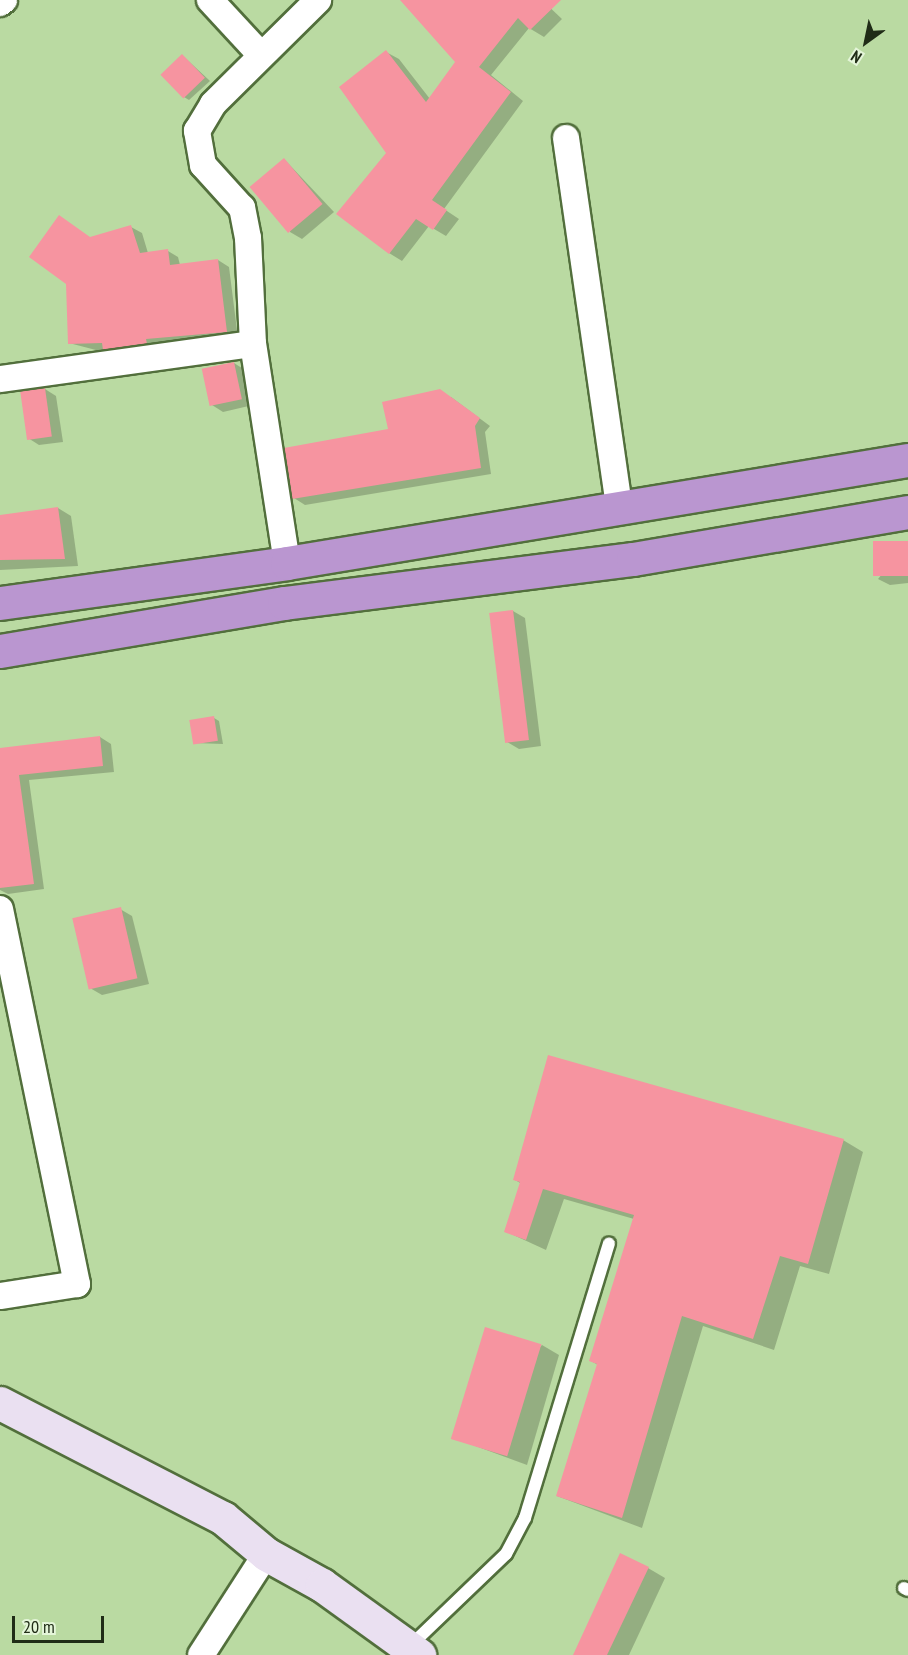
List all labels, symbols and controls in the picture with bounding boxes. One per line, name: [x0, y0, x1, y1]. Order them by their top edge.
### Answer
north arrow: [836, 12, 896, 72]
text: N: [847, 46, 865, 68]
scale bar: [15, 1604, 106, 1642]
text: 20 m: [23, 1615, 55, 1638]

